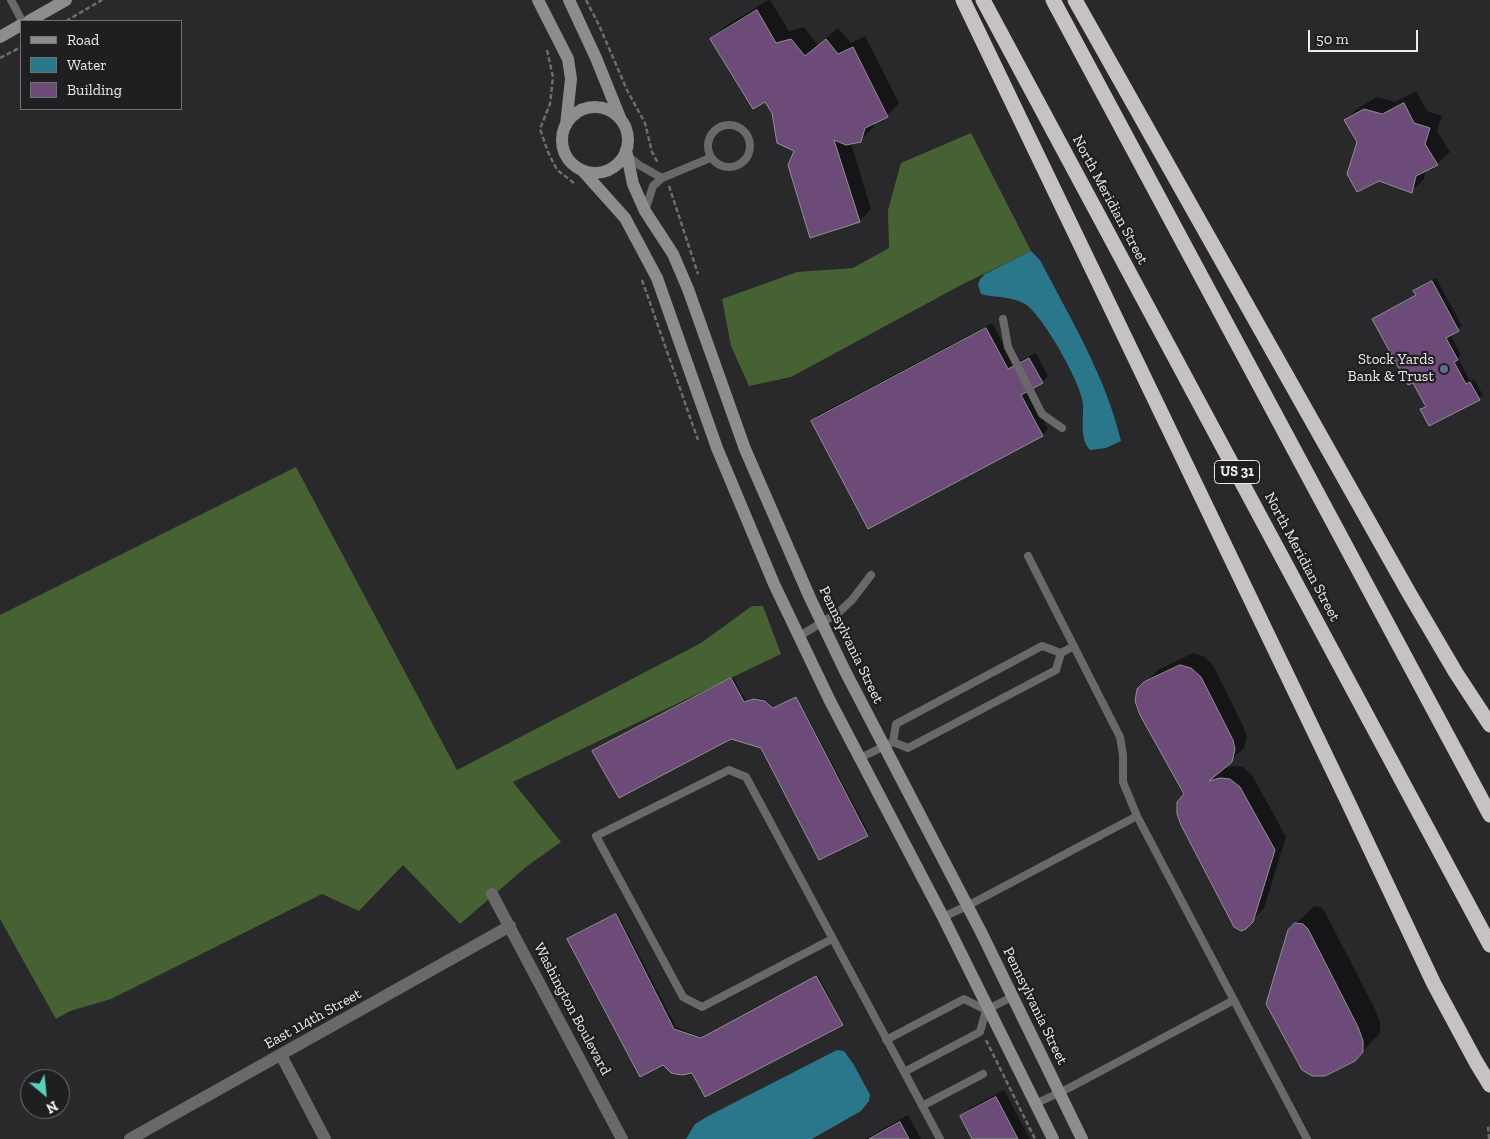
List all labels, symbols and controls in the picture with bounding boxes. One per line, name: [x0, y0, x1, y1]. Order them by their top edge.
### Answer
legend: [20, 20, 182, 110]
scale bar: [1310, 20, 1420, 52]
text: 50 m: [1316, 30, 1349, 48]
text: Road: [67, 31, 99, 49]
text: Water: [67, 56, 107, 74]
text: Building: [67, 81, 122, 99]
street label: North Meridian Street: [1068, 132, 1152, 268]
place label: Stock Yards Bank & Trust: [1348, 351, 1434, 386]
marker: Stock Yards Bank & Trust: [1438, 363, 1450, 375]
road number: US 31: [1214, 461, 1260, 484]
street label: North Meridian Street: [1260, 489, 1344, 625]
street label: Pennsylvania Street: [815, 583, 887, 707]
street label: Washington Boulevard: [530, 940, 614, 1078]
street label: Pennsylvania Street: [999, 944, 1071, 1068]
street label: East 114th Street: [261, 985, 365, 1053]
north arrow: [20, 1069, 70, 1119]
text: N: [43, 1097, 61, 1117]

